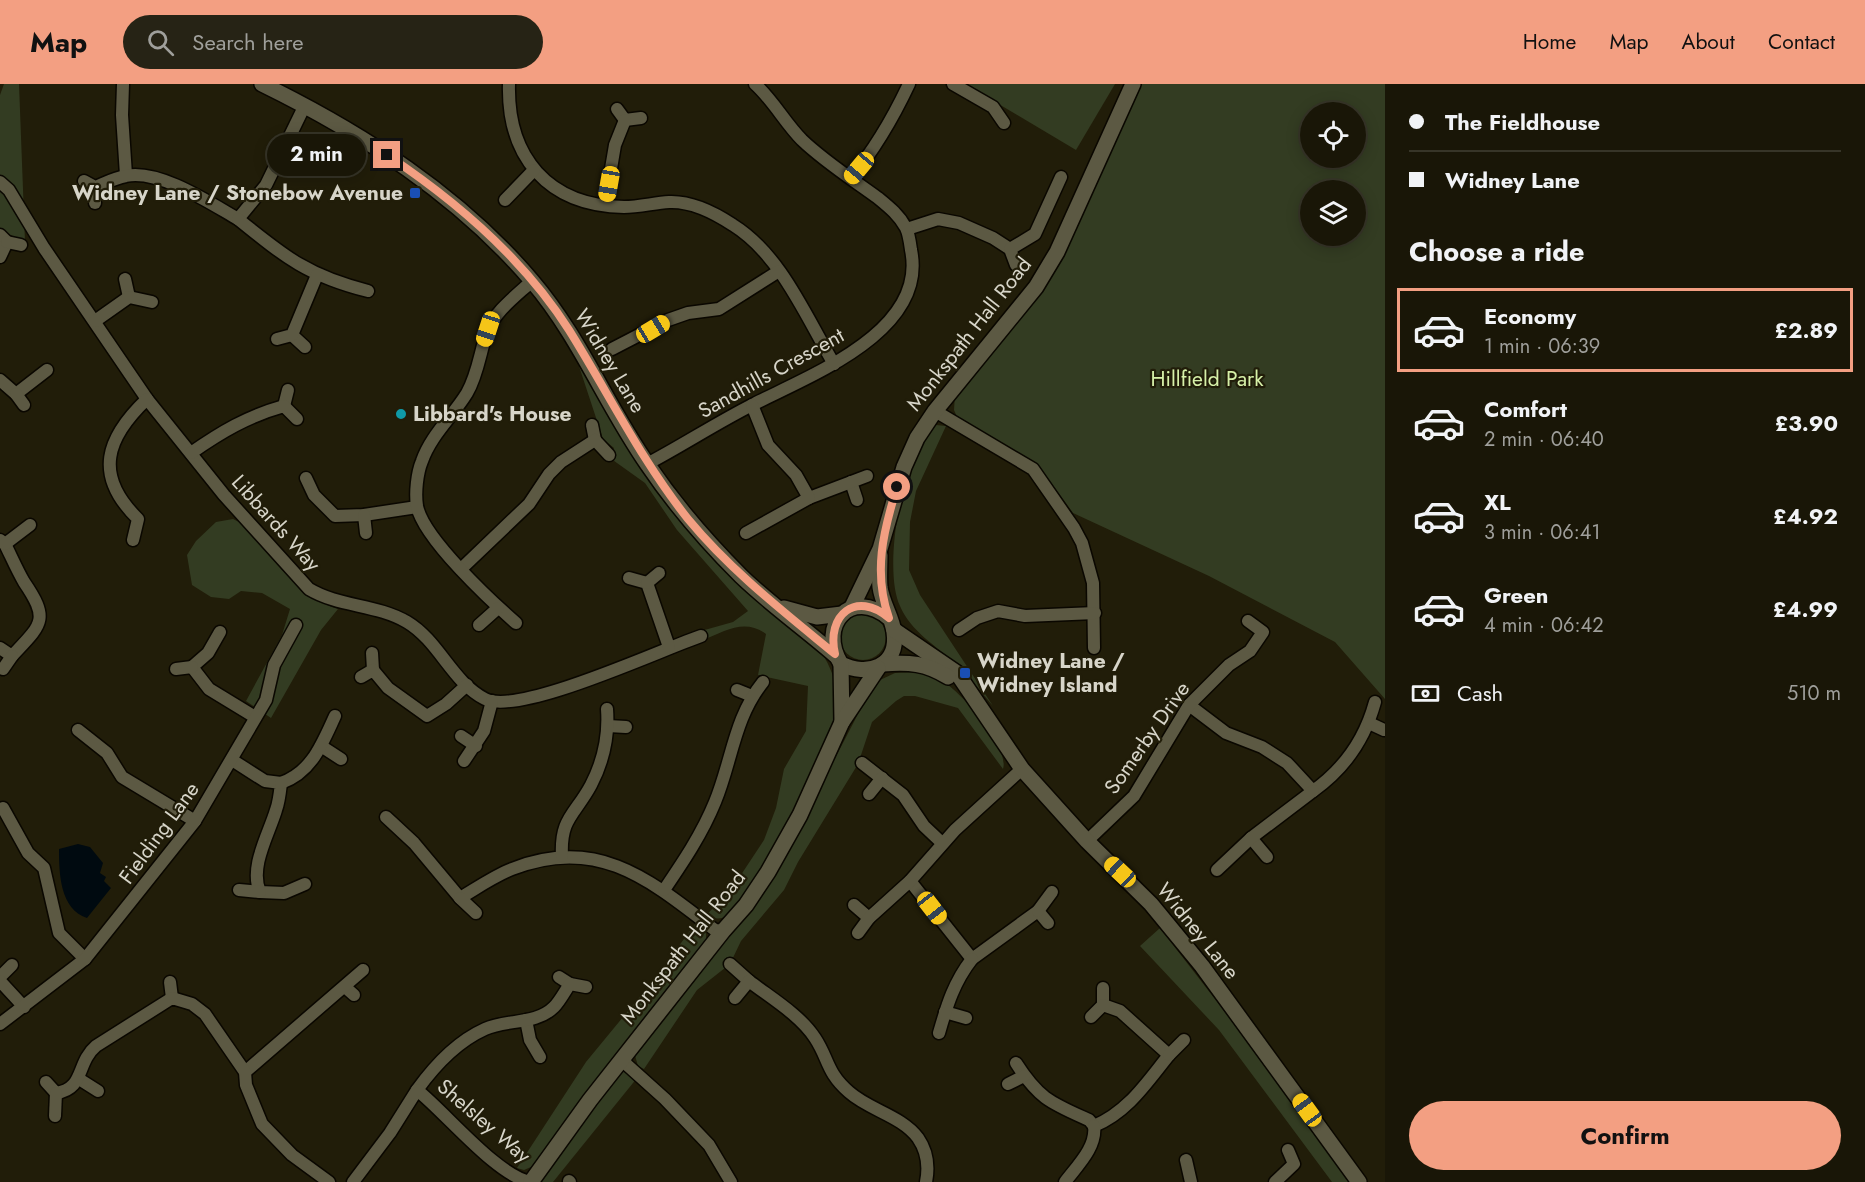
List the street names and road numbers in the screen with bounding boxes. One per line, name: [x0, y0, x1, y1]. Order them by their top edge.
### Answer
street label: Monkspath Hall Road: [899, 251, 1039, 417]
street label: Widney Lane: [567, 303, 653, 419]
street label: Sandhills Crescent: [692, 320, 850, 426]
street label: Libbards Way: [224, 468, 328, 578]
street label: Somerby Drive: [1097, 675, 1197, 800]
street label: Fielding Lane: [112, 776, 206, 890]
street label: Monkspath Hall Road: [613, 864, 753, 1030]
street label: Widney Lane: [1150, 876, 1246, 986]
street label: Shelsley Way: [431, 1072, 538, 1171]

